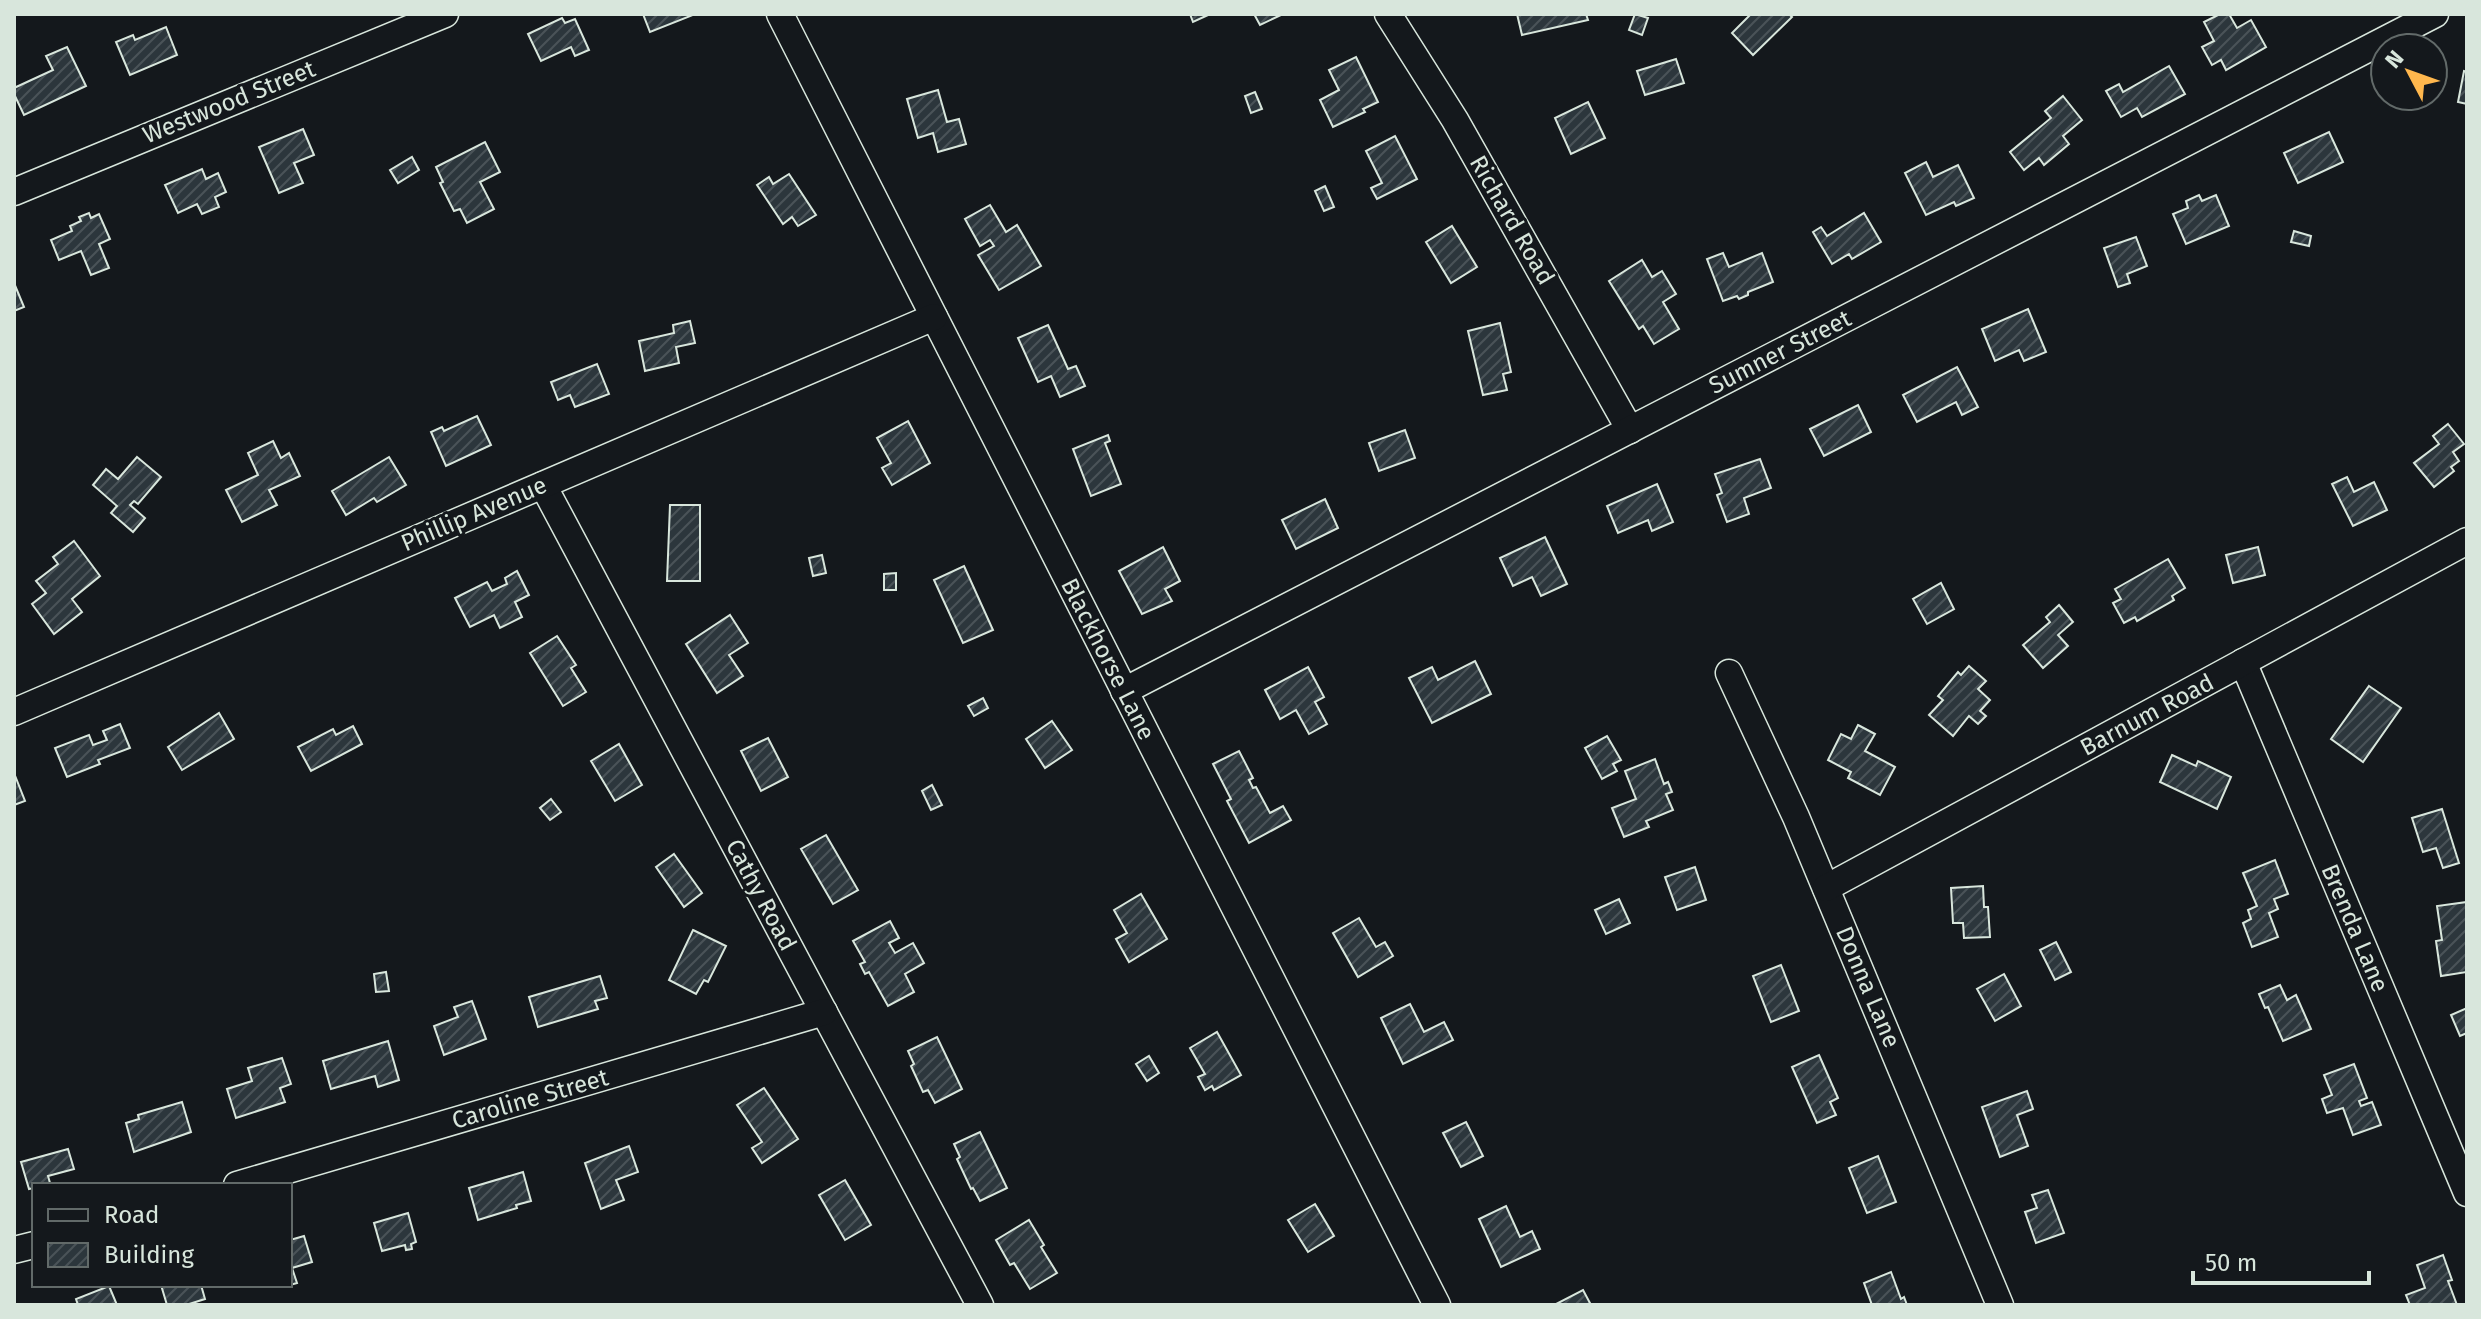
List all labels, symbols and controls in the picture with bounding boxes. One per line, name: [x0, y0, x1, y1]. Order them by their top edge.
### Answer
north arrow: [2369, 32, 2449, 112]
text: N: [2379, 45, 2409, 74]
street label: Westwood Street: [139, 55, 320, 149]
street label: Richard Road: [1464, 150, 1560, 290]
street label: Sumner Street: [1704, 304, 1856, 400]
street label: Phillip Avenue: [397, 471, 551, 557]
street label: Blackhorse Lane: [1055, 573, 1161, 745]
street label: Barnum Road: [2075, 668, 2219, 762]
street label: Cathy Road: [720, 834, 802, 956]
street label: Brenda Lane: [2316, 860, 2394, 996]
street label: Donna Lane: [1830, 922, 1906, 1052]
street label: Caroline Street: [449, 1063, 612, 1135]
legend: [32, 1183, 292, 1287]
text: Road: [104, 1201, 159, 1229]
scale bar: [2193, 1235, 2369, 1285]
text: Building: [104, 1241, 194, 1269]
text: 50 m: [2205, 1249, 2257, 1277]

